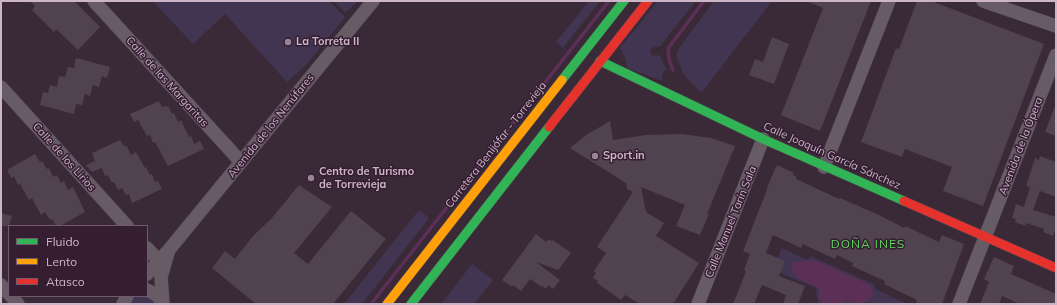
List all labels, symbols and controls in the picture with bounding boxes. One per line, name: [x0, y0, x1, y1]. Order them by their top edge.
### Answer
street label: Calle de las Margaritas: [123, 34, 211, 130]
place label: La Torreta II: [296, 35, 359, 49]
marker: La Torreta II: [283, 37, 293, 47]
street label: Avenida de los Nenúfares: [225, 71, 317, 181]
street label: Carretera Benijófar - Torrevieja: [443, 79, 549, 211]
street label: Avenida de la Ópera: [996, 95, 1046, 197]
street label: Calle de los Lirios: [30, 120, 98, 194]
street label: Calle Joaquín García Sánchez: [761, 120, 903, 192]
place label: Sport.in: [603, 149, 645, 163]
marker: Sport.in: [590, 151, 600, 161]
street label: Calle Manuel Tarín Sala: [703, 164, 759, 280]
place label: Centro de Turismo de Torrevieja: [319, 165, 414, 191]
marker: Centro de Turismo de Torrevieja: [306, 173, 316, 183]
legend: [8, 225, 148, 297]
text: Fluido: [46, 234, 79, 249]
district label: DOÑA INES: [831, 237, 905, 251]
text: Lento: [46, 254, 77, 269]
text: Atasco: [46, 274, 85, 289]

